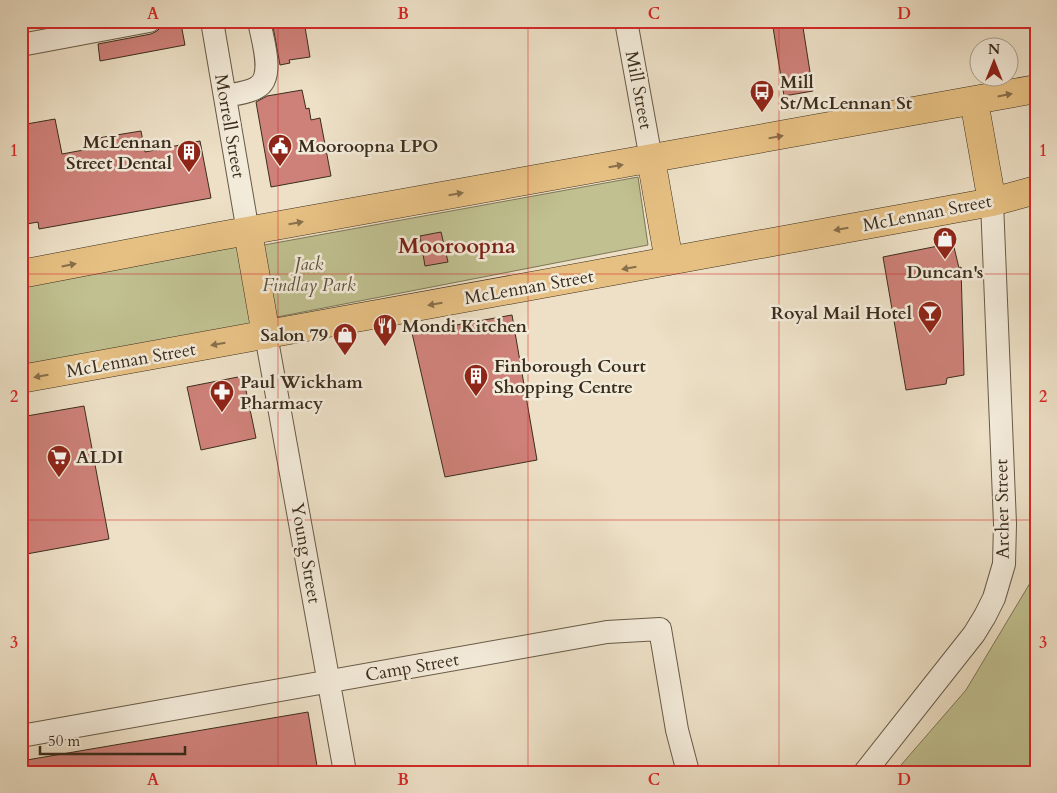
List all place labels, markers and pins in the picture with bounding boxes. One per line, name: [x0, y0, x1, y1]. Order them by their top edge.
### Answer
place label: Mill St/McLennan St: [780, 70, 913, 116]
bus stop icon: Mill St/McLennan St: [749, 79, 775, 113]
place label: McLennan Street Dental: [66, 130, 172, 176]
public building icon: Mooroopna LPO: [267, 133, 293, 167]
place label: Mooroopna LPO: [298, 134, 438, 159]
building icon: McLennan Street Dental: [176, 139, 202, 173]
shop icon: Duncan's: [932, 226, 958, 260]
place label: Duncan's: [907, 260, 983, 285]
bar icon: Royal Mail Hotel: [917, 300, 943, 334]
place label: Royal Mail Hotel: [771, 301, 912, 326]
restaurant icon: Mondi Kitchen: [372, 313, 398, 347]
place label: Mondi Kitchen: [402, 314, 528, 339]
shop icon: Salon 79: [332, 322, 358, 356]
place label: Salon 79: [261, 323, 328, 348]
place label: Finborough Court Shopping Centre: [494, 354, 646, 400]
building icon: Finborough Court Shopping Centre: [463, 363, 489, 397]
place label: Paul Wickham Pharmacy: [240, 370, 363, 416]
pharmacy icon: Paul Wickham Pharmacy: [209, 379, 235, 413]
supermarket icon: ALDI: [46, 444, 72, 478]
place label: ALDI: [76, 445, 123, 470]

